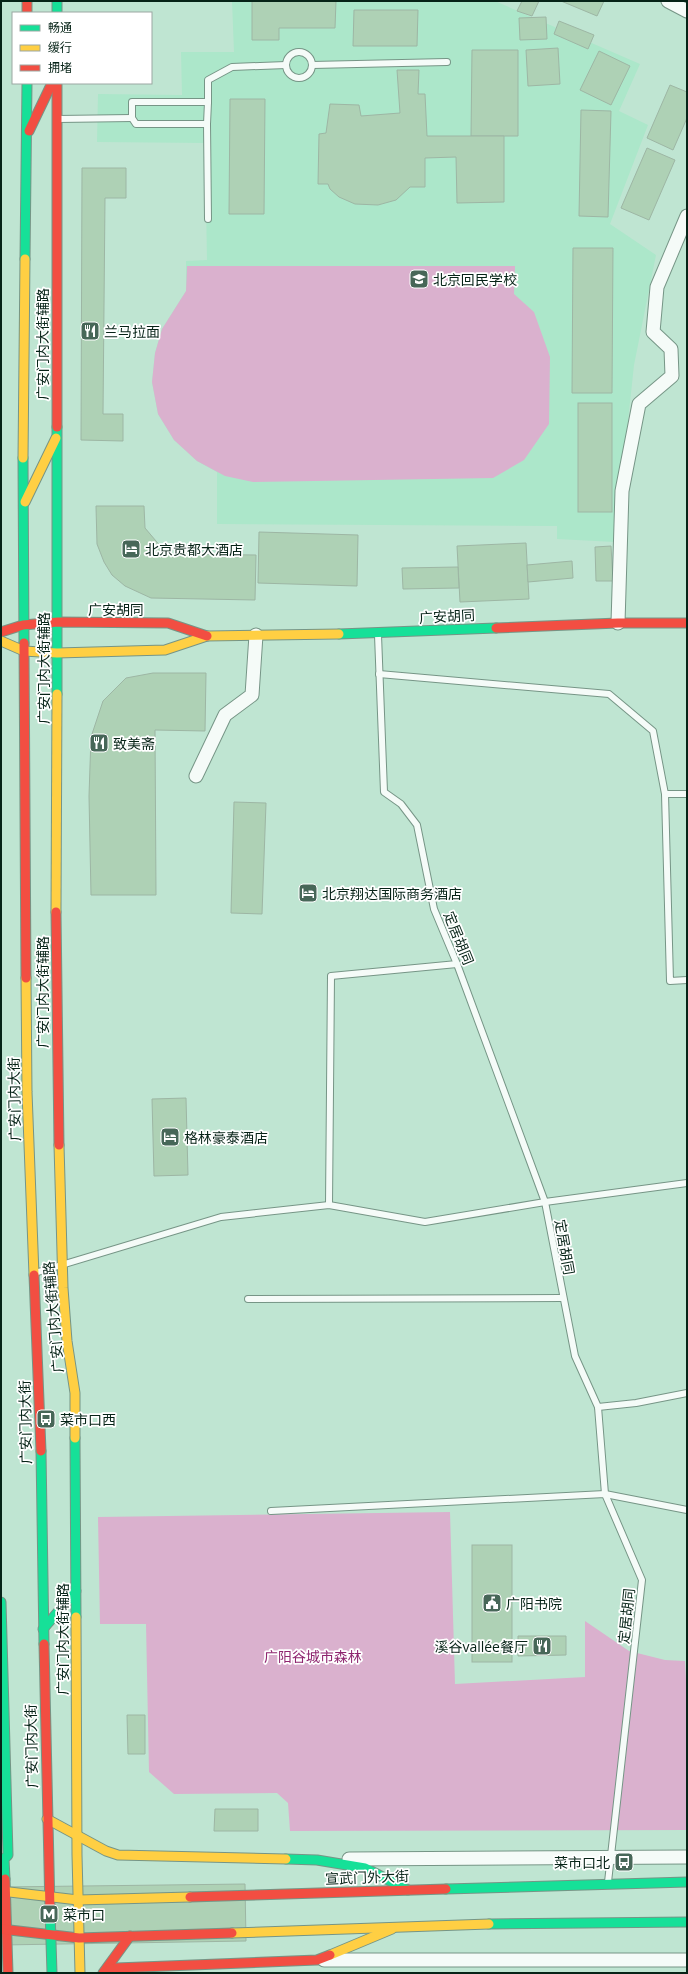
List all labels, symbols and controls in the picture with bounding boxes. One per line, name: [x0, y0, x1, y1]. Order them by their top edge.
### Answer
legend: [12, 12, 152, 84]
text: 畅通: [48, 19, 72, 36]
text: 缓行: [48, 39, 72, 56]
text: 拥堵: [48, 59, 72, 76]
school or university icon: 北京回民学校: [408, 268, 430, 290]
place label: 北京回民学校: [433, 270, 517, 289]
street label: 广安门内大街辅路: [33, 288, 52, 400]
restaurant icon: 兰马拉面: [79, 320, 101, 342]
place label: 兰马拉面: [104, 322, 160, 341]
hotel icon: 北京贵都大酒店: [120, 538, 142, 560]
place label: 北京贵都大酒店: [145, 540, 243, 559]
street label: 广安胡同: [88, 600, 144, 619]
street label: 广安胡同: [419, 605, 475, 627]
street label: 广安门内大街辅路: [34, 612, 53, 724]
restaurant icon: 致美斋: [88, 732, 110, 754]
place label: 致美斋: [113, 734, 155, 753]
hotel icon: 北京翔达国际商务酒店: [297, 882, 319, 904]
place label: 北京翔达国际商务酒店: [322, 884, 462, 903]
street label: 定居胡同: [440, 908, 478, 968]
street label: 广安门内大街辅路: [33, 936, 52, 1048]
street label: 广安门内大街: [4, 1057, 24, 1141]
hotel icon: 格林豪泰酒店: [159, 1126, 181, 1148]
place label: 格林豪泰酒店: [184, 1128, 268, 1147]
street label: 定居胡同: [551, 1218, 579, 1276]
street label: 广安门内大街辅路: [39, 1260, 67, 1374]
street label: 广安门内大街: [15, 1380, 35, 1464]
bus stop icon: 菜市口西: [35, 1408, 57, 1430]
place label: 菜市口西: [60, 1410, 116, 1429]
street label: 广安门内大街辅路: [53, 1583, 72, 1695]
street label: 定居胡同: [614, 1587, 638, 1645]
public building icon: 广阳书院: [481, 1592, 503, 1614]
place label: 广阳书院: [506, 1594, 562, 1613]
restaurant icon: 溪谷vallée餐厅: [531, 1635, 553, 1657]
place label: 溪谷vallée餐厅: [434, 1637, 528, 1656]
park label: 广阳谷城市森林: [264, 1647, 362, 1666]
street label: 广安门内大街: [21, 1704, 41, 1788]
bus stop icon: 菜市口北: [613, 1851, 635, 1873]
place label: 菜市口北: [554, 1853, 610, 1872]
street label: 宣武门外大街: [325, 1866, 409, 1888]
metro station icon: 菜市口: [38, 1903, 60, 1925]
place label: 菜市口: [63, 1905, 105, 1924]

